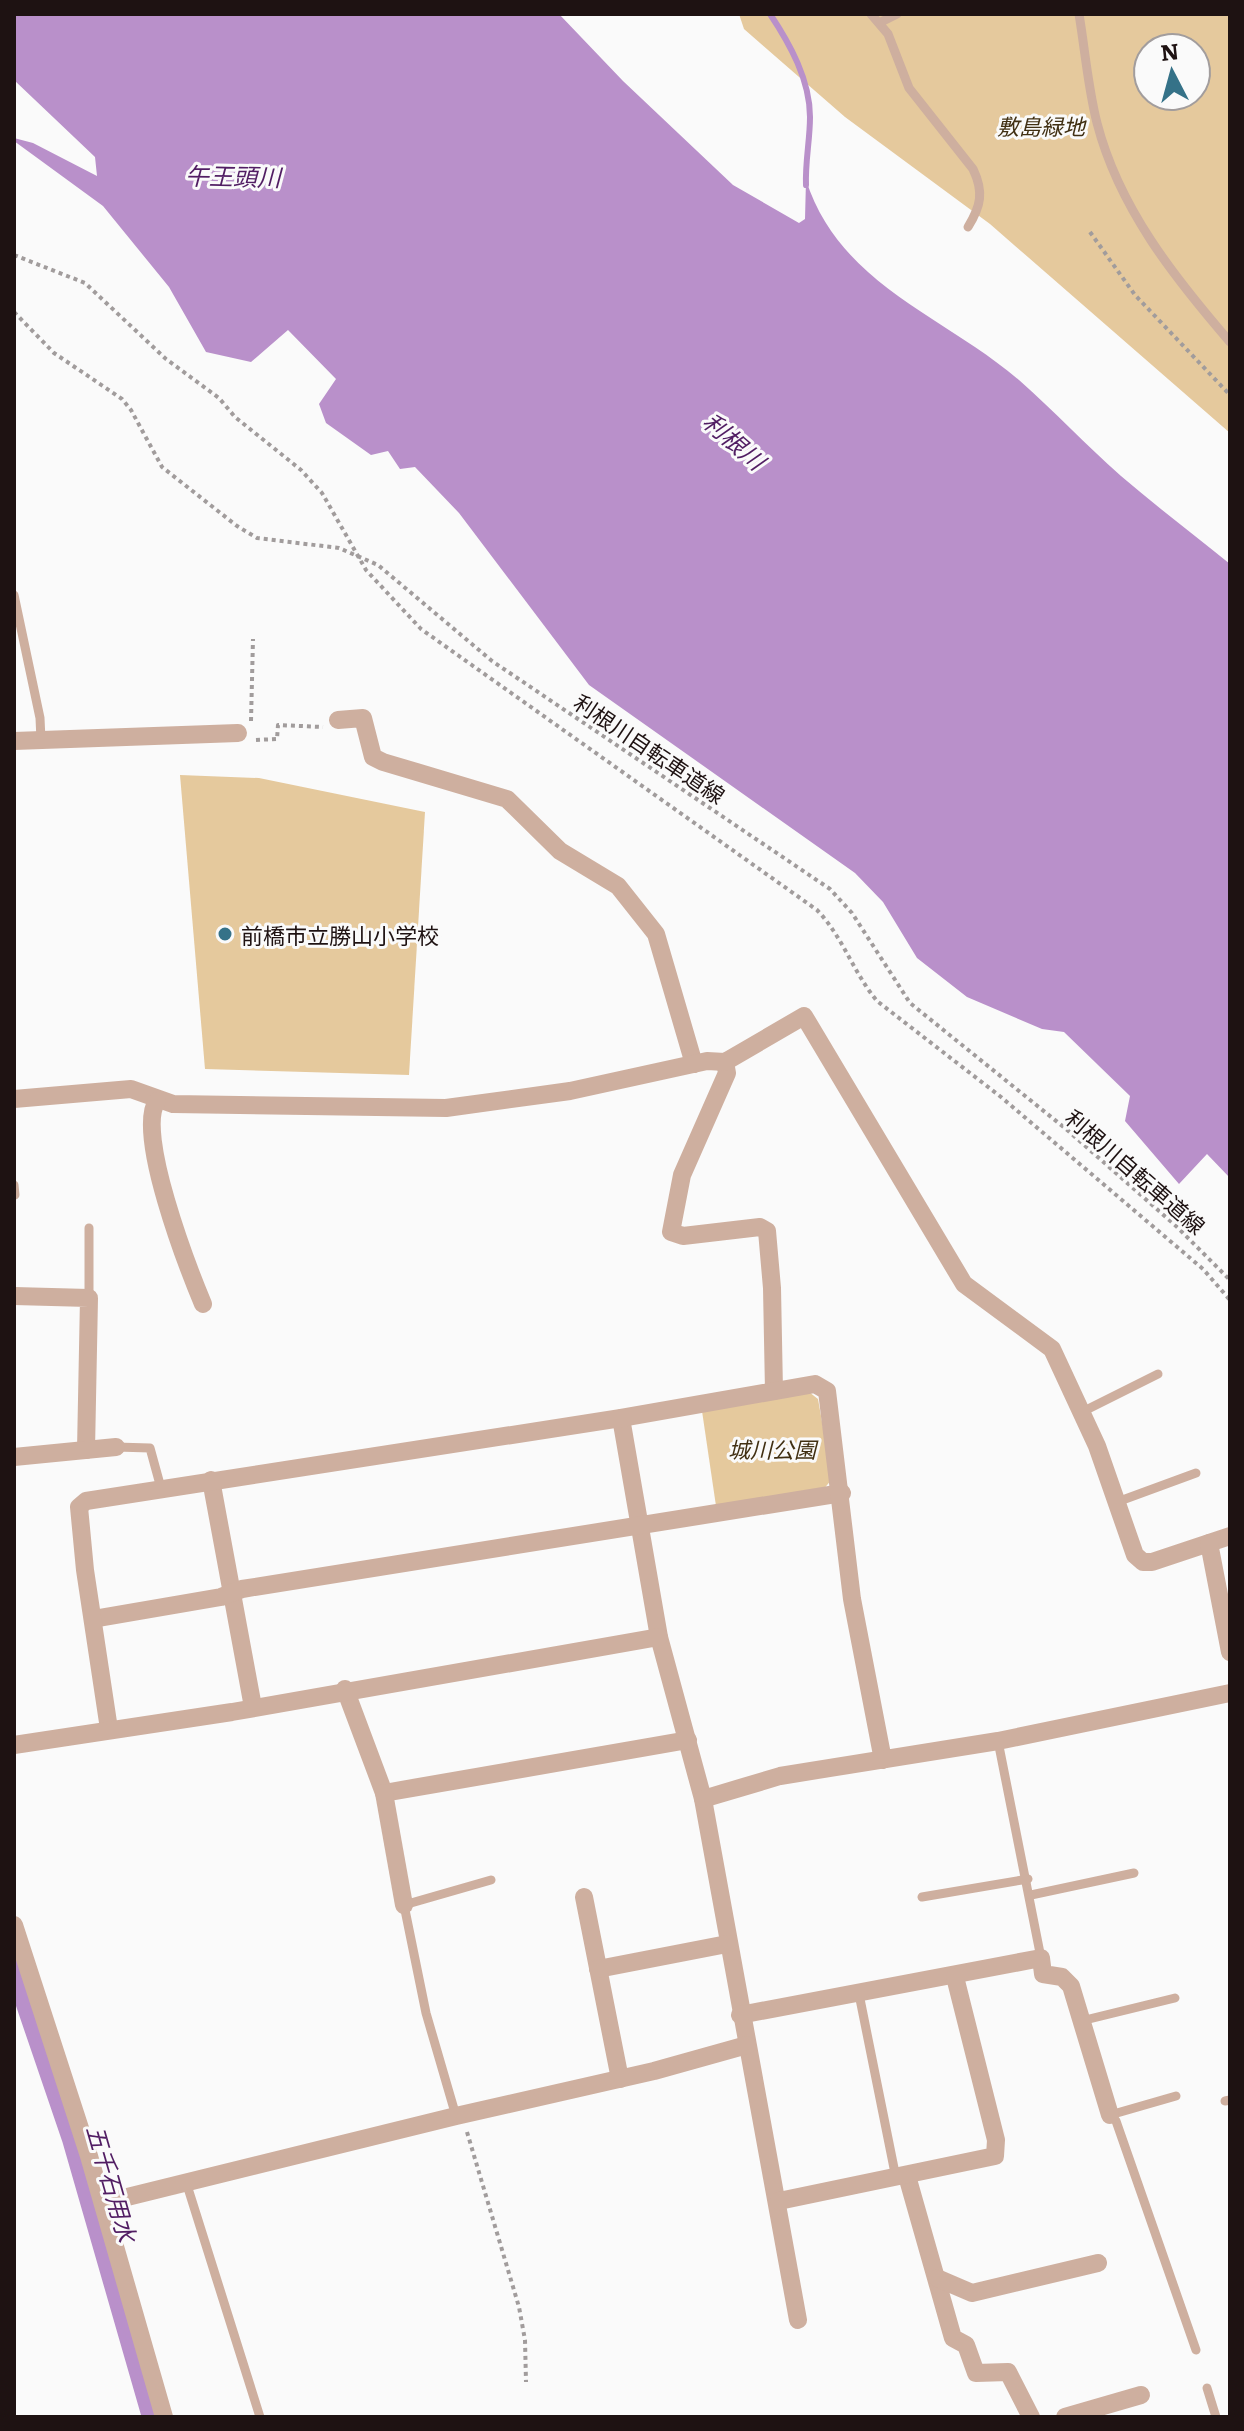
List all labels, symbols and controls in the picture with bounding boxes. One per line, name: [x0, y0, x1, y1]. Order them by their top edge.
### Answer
north arrow: [1132, 32, 1212, 112]
text: N: [1159, 33, 1181, 68]
park label: 敷島緑地: [997, 109, 1087, 142]
water label: 午王頭川: [185, 157, 284, 193]
water label: 利根川: [696, 403, 776, 479]
street label: 利根川自転車道線: [568, 685, 732, 811]
place label: 前橋市立勝山小学校: [241, 918, 439, 951]
marker: 前橋市立勝山小学校: [216, 925, 234, 943]
street label: 利根川自転車道線: [1059, 1101, 1213, 1241]
park label: 城川公園: [728, 1432, 819, 1465]
water label: 五千石用水: [80, 2121, 147, 2248]

